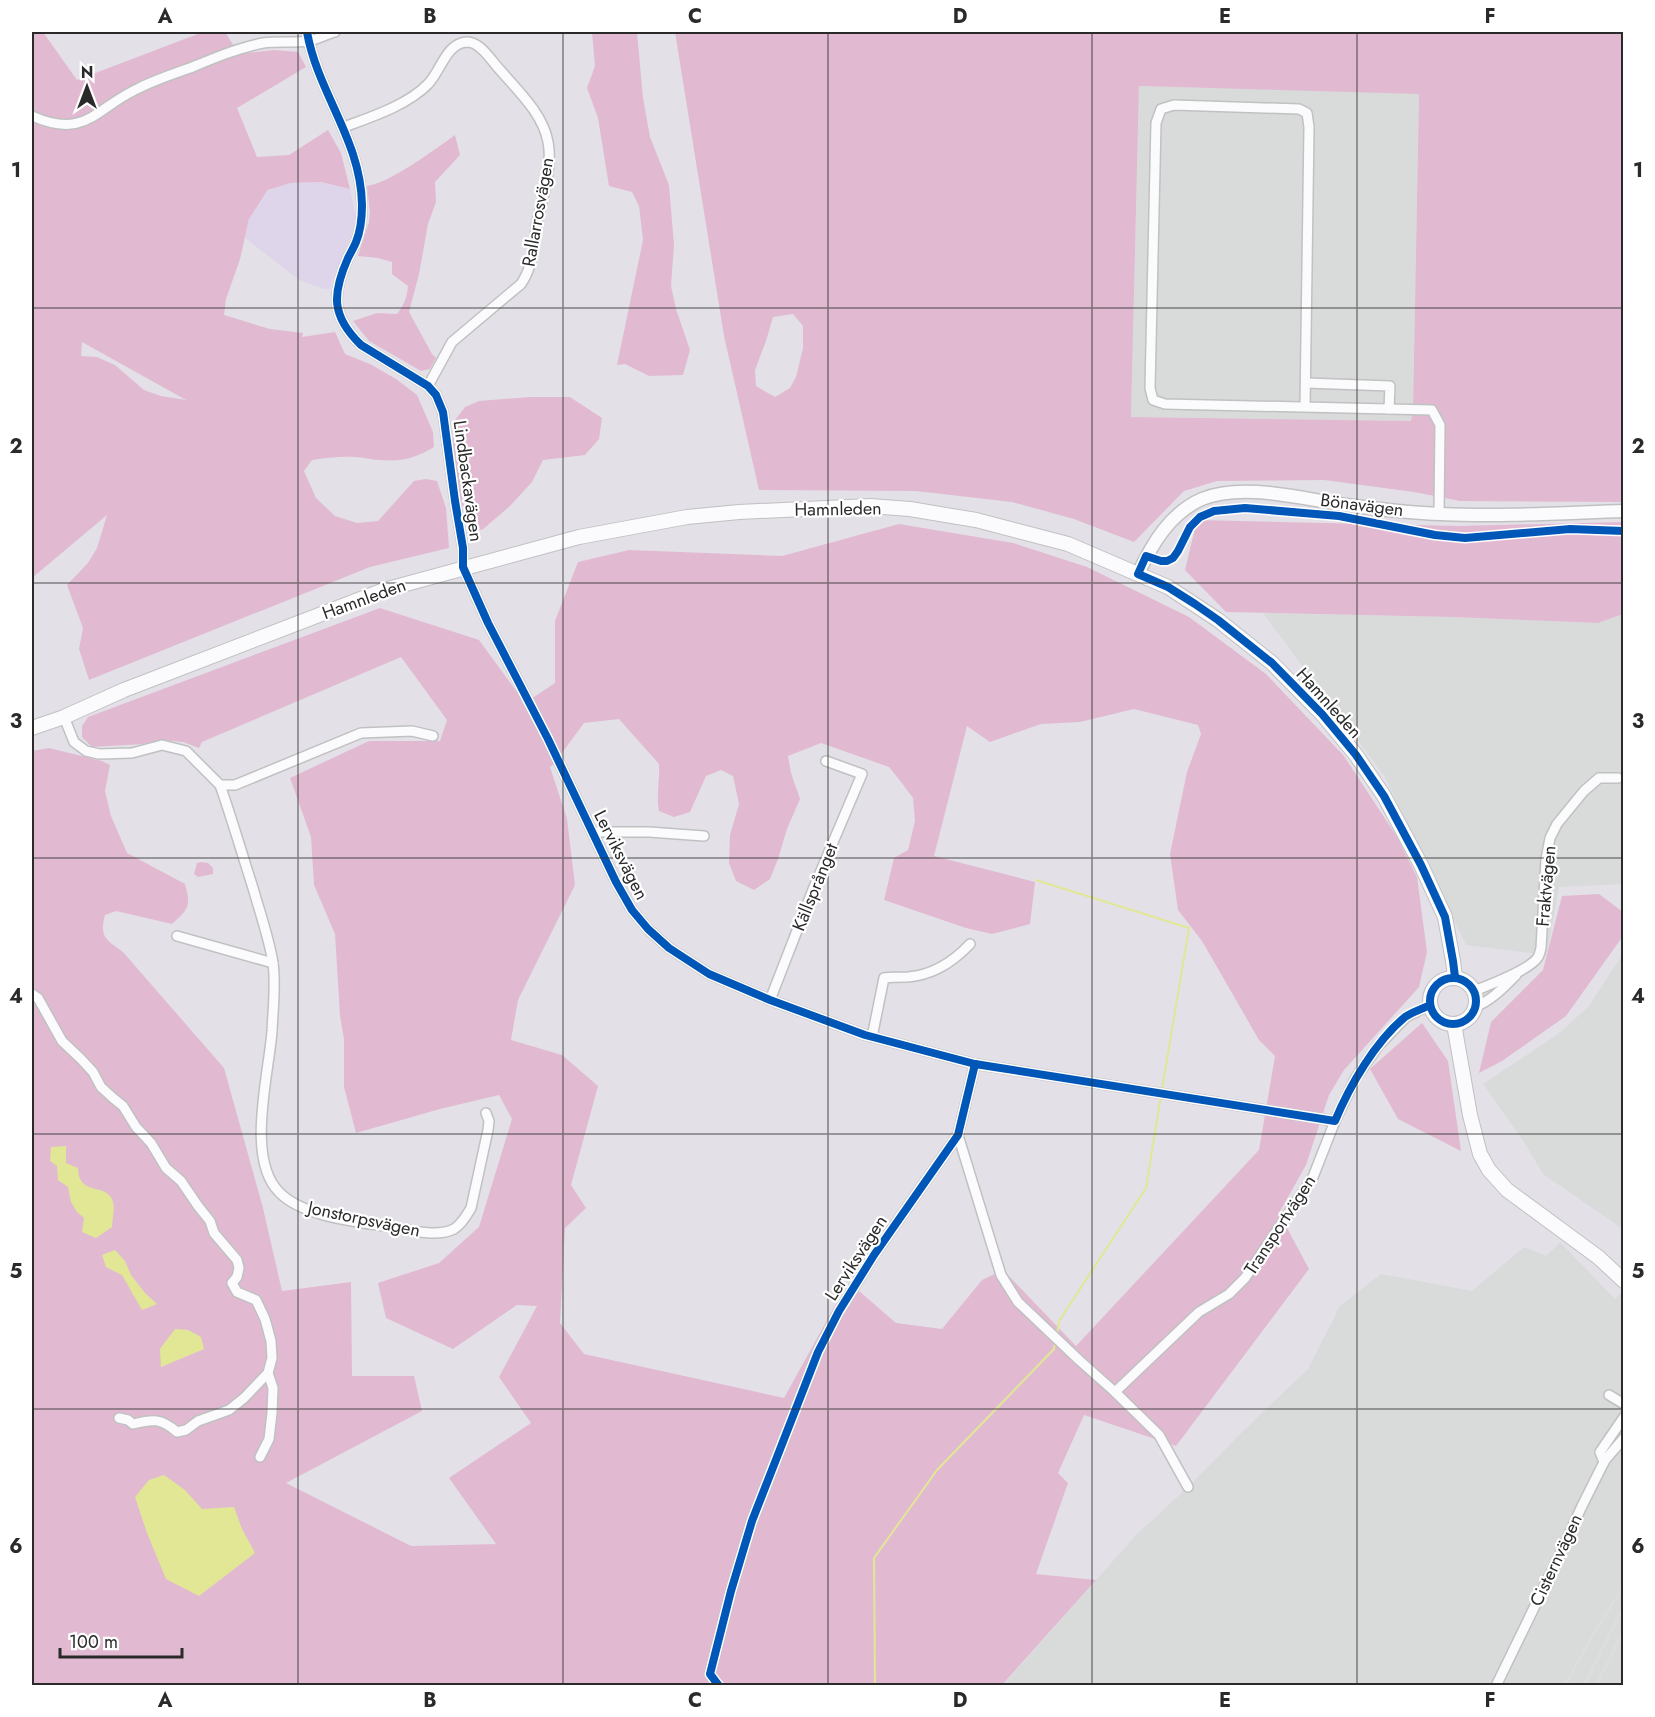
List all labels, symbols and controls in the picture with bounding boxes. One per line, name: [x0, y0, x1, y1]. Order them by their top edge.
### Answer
text: A: [157, 2, 173, 31]
text: B: [423, 2, 437, 31]
text: C: [688, 2, 702, 31]
text: D: [953, 2, 967, 31]
text: E: [1219, 2, 1231, 31]
text: F: [1484, 2, 1496, 31]
north arrow: [57, 57, 117, 117]
text: N: [81, 61, 93, 84]
street label: Rallarrosvägen: [516, 155, 560, 269]
text: 1: [11, 156, 21, 185]
text: 1: [1633, 156, 1643, 185]
street label: Lindbackavägen: [447, 419, 489, 543]
text: 2: [9, 432, 23, 461]
text: 2: [1631, 432, 1645, 461]
street label: Bönavägen: [1319, 487, 1405, 523]
street label: Hamnleden: [794, 495, 882, 523]
street label: Hamnleden: [318, 572, 410, 626]
street label: Hamnleden: [1290, 662, 1368, 744]
text: 3: [10, 707, 22, 736]
text: 3: [1632, 707, 1644, 736]
street label: Lerviksvägen: [587, 806, 655, 904]
street label: Källsprånget: [786, 838, 845, 935]
street label: Fraktvägen: [1530, 844, 1562, 928]
text: 4: [9, 982, 23, 1011]
text: 4: [1631, 982, 1645, 1011]
street label: Transportvägen: [1238, 1170, 1322, 1280]
street label: Jonstorpsvägen: [303, 1194, 423, 1244]
street label: Lerviksvägen: [819, 1210, 893, 1306]
text: 5: [10, 1257, 23, 1286]
text: 5: [1632, 1257, 1645, 1286]
street label: Cisternvägen: [1523, 1510, 1589, 1610]
text: 6: [9, 1532, 23, 1561]
text: 6: [1631, 1532, 1645, 1561]
scale bar: [60, 1621, 182, 1659]
text: 100 m: [69, 1629, 118, 1655]
text: A: [157, 1686, 173, 1715]
text: B: [423, 1686, 437, 1715]
text: C: [688, 1686, 702, 1715]
text: D: [953, 1686, 967, 1715]
text: E: [1219, 1686, 1231, 1715]
text: F: [1484, 1686, 1496, 1715]

